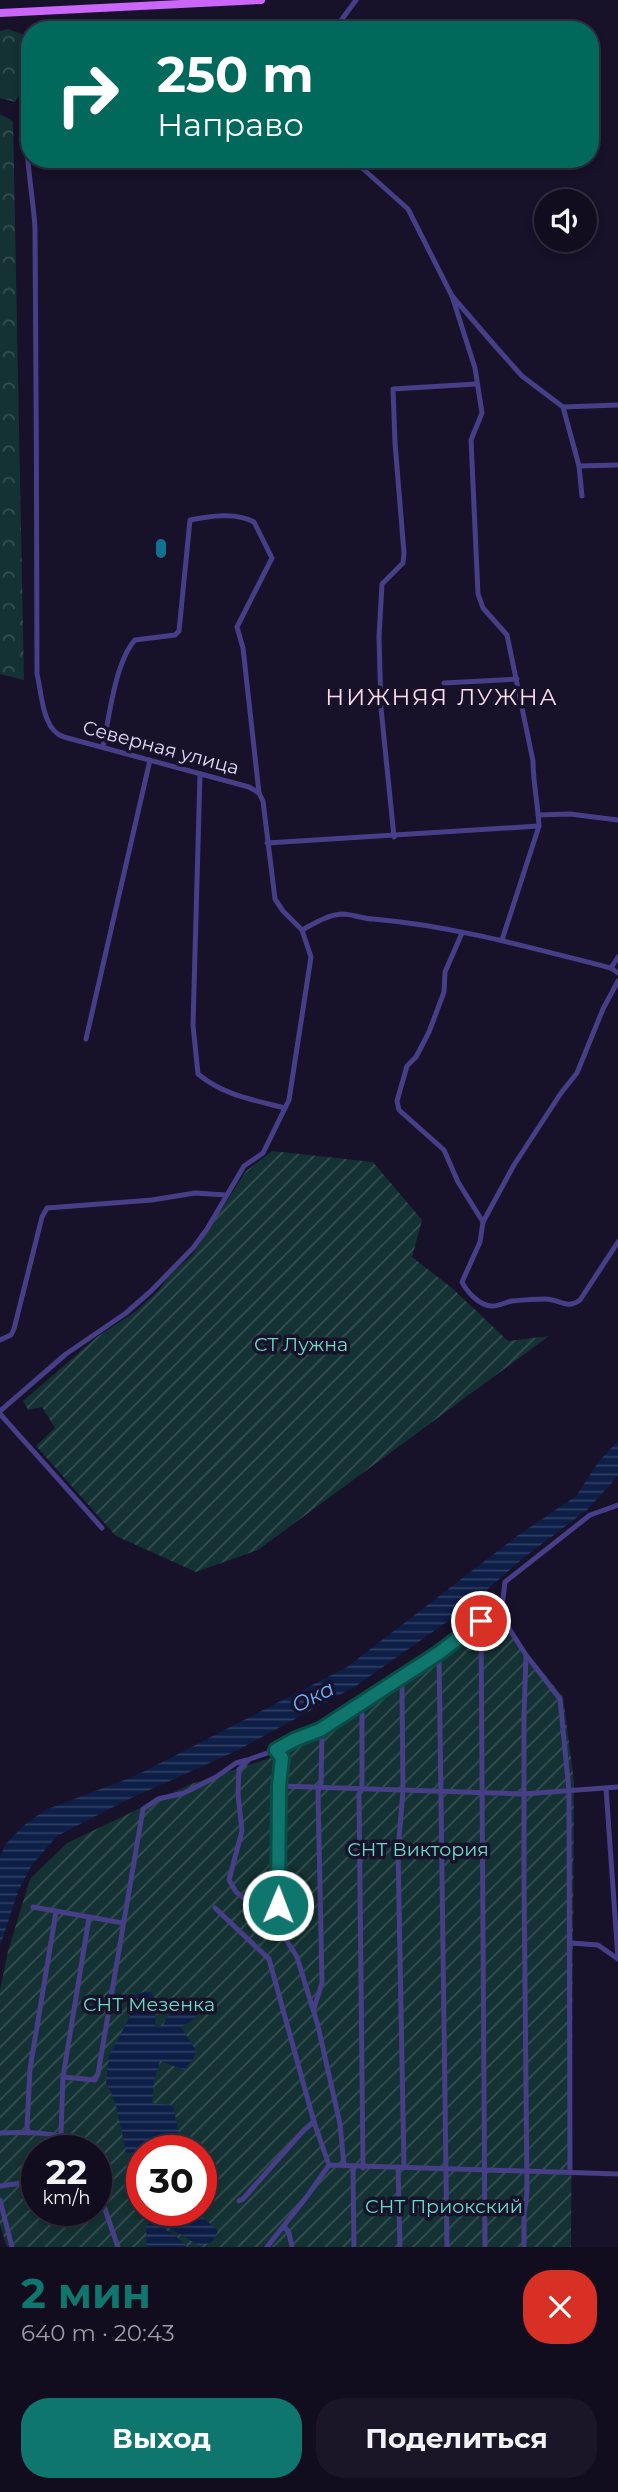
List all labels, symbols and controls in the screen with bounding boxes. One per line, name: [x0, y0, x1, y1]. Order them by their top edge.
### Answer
text: 250 m: [157, 45, 314, 104]
icon: right: [42, 49, 133, 140]
text: Направо: [157, 105, 304, 144]
map controls: [534, 189, 597, 252]
button: sound: [534, 189, 597, 252]
district label: НИЖНЯЯ ЛУЖНА: [325, 683, 559, 711]
street label: Северная улица: [80, 716, 242, 779]
park label: СТ Лужна: [254, 1333, 348, 1356]
pin: [451, 1591, 511, 1651]
icon: arrive: [462, 1602, 500, 1640]
water label: Ока: [287, 1675, 338, 1718]
park label: СНТ Виктория: [347, 1838, 489, 1861]
position arrow: [241, 1868, 315, 1942]
park label: СНТ Мезенка: [83, 1993, 215, 2016]
speed limit sign: 30: [126, 2135, 217, 2226]
text: 22: [46, 2150, 87, 2193]
text: km/h: [42, 2187, 91, 2209]
park label: СНТ Приокский: [365, 2195, 523, 2218]
text: 2 мин: [21, 2267, 151, 2319]
button: close: [523, 2270, 597, 2344]
text: 640 m · 20:43: [21, 2319, 175, 2347]
button: Выход: [21, 2398, 302, 2478]
button: Поделиться: [316, 2398, 597, 2478]

